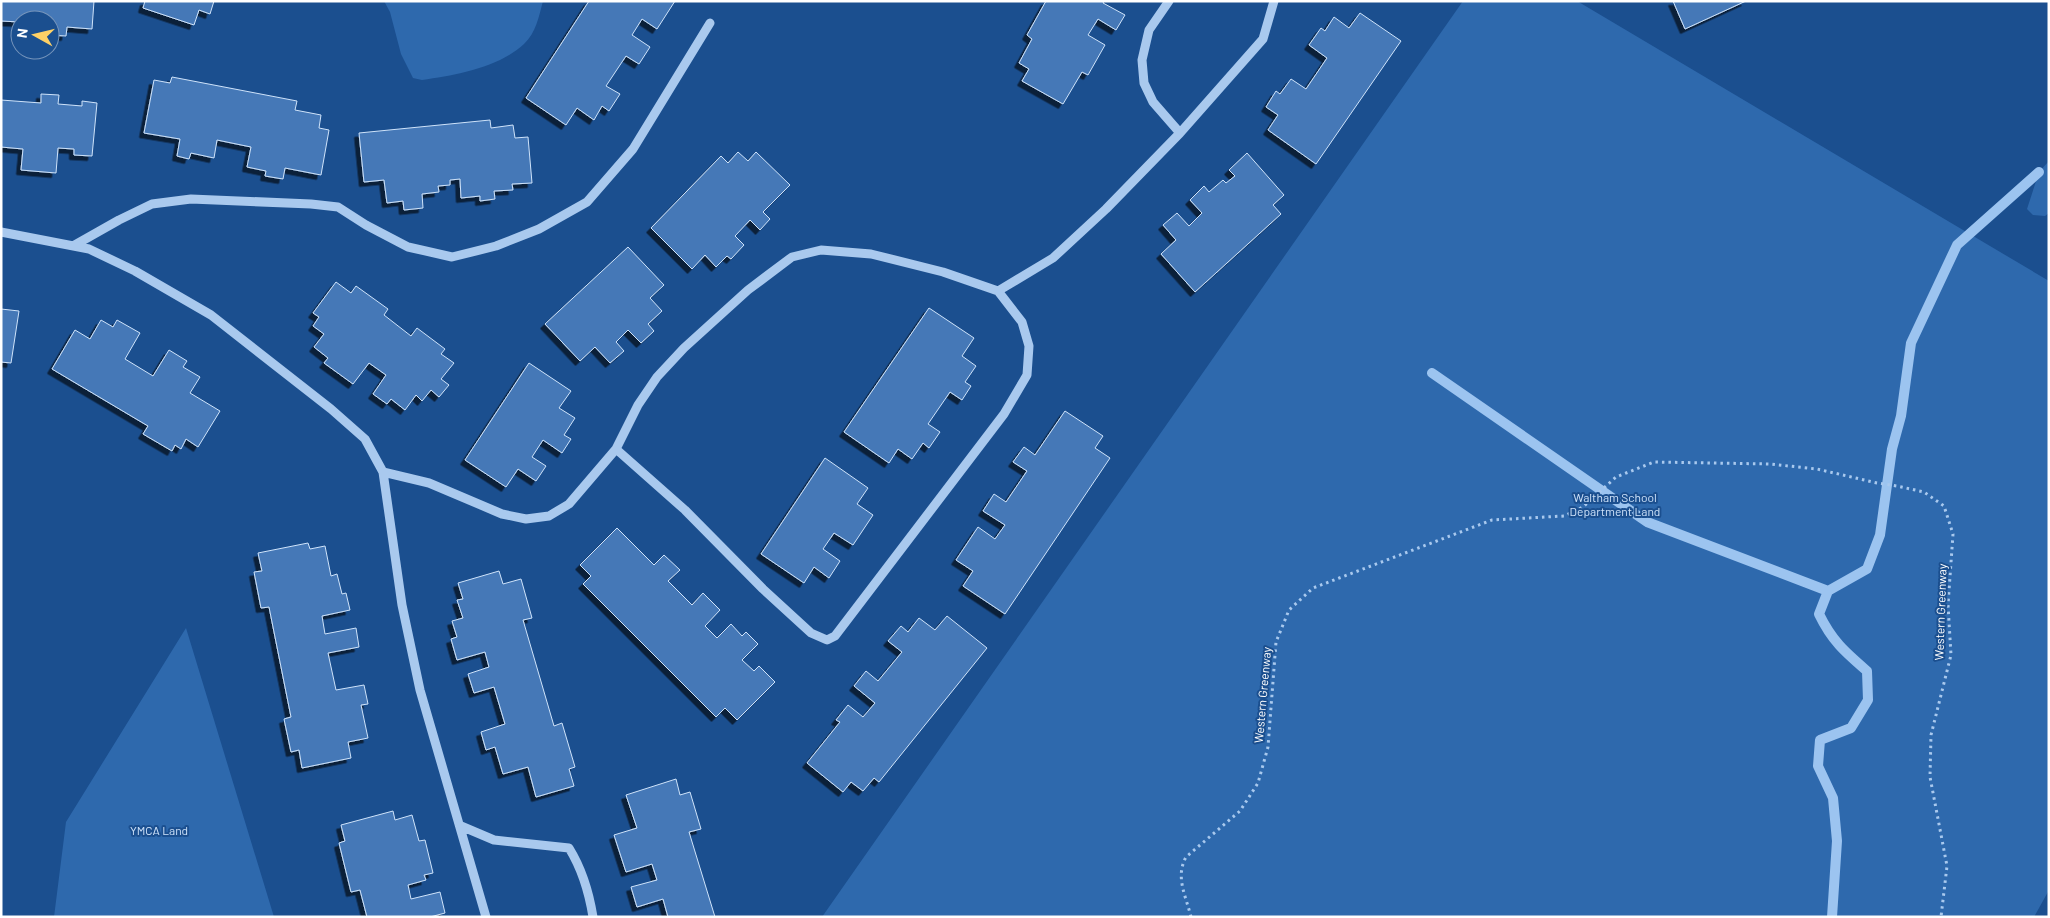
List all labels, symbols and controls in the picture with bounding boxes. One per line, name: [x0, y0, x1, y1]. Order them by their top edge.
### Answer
north arrow: [10, 10, 60, 60]
text: N: [13, 27, 31, 39]
park label: Waltham School Department Land: [1570, 490, 1660, 518]
street label: Western Greenway: [1931, 563, 1949, 661]
street label: Western Greenway: [1251, 646, 1273, 744]
park label: YMCA Land: [130, 823, 188, 837]

